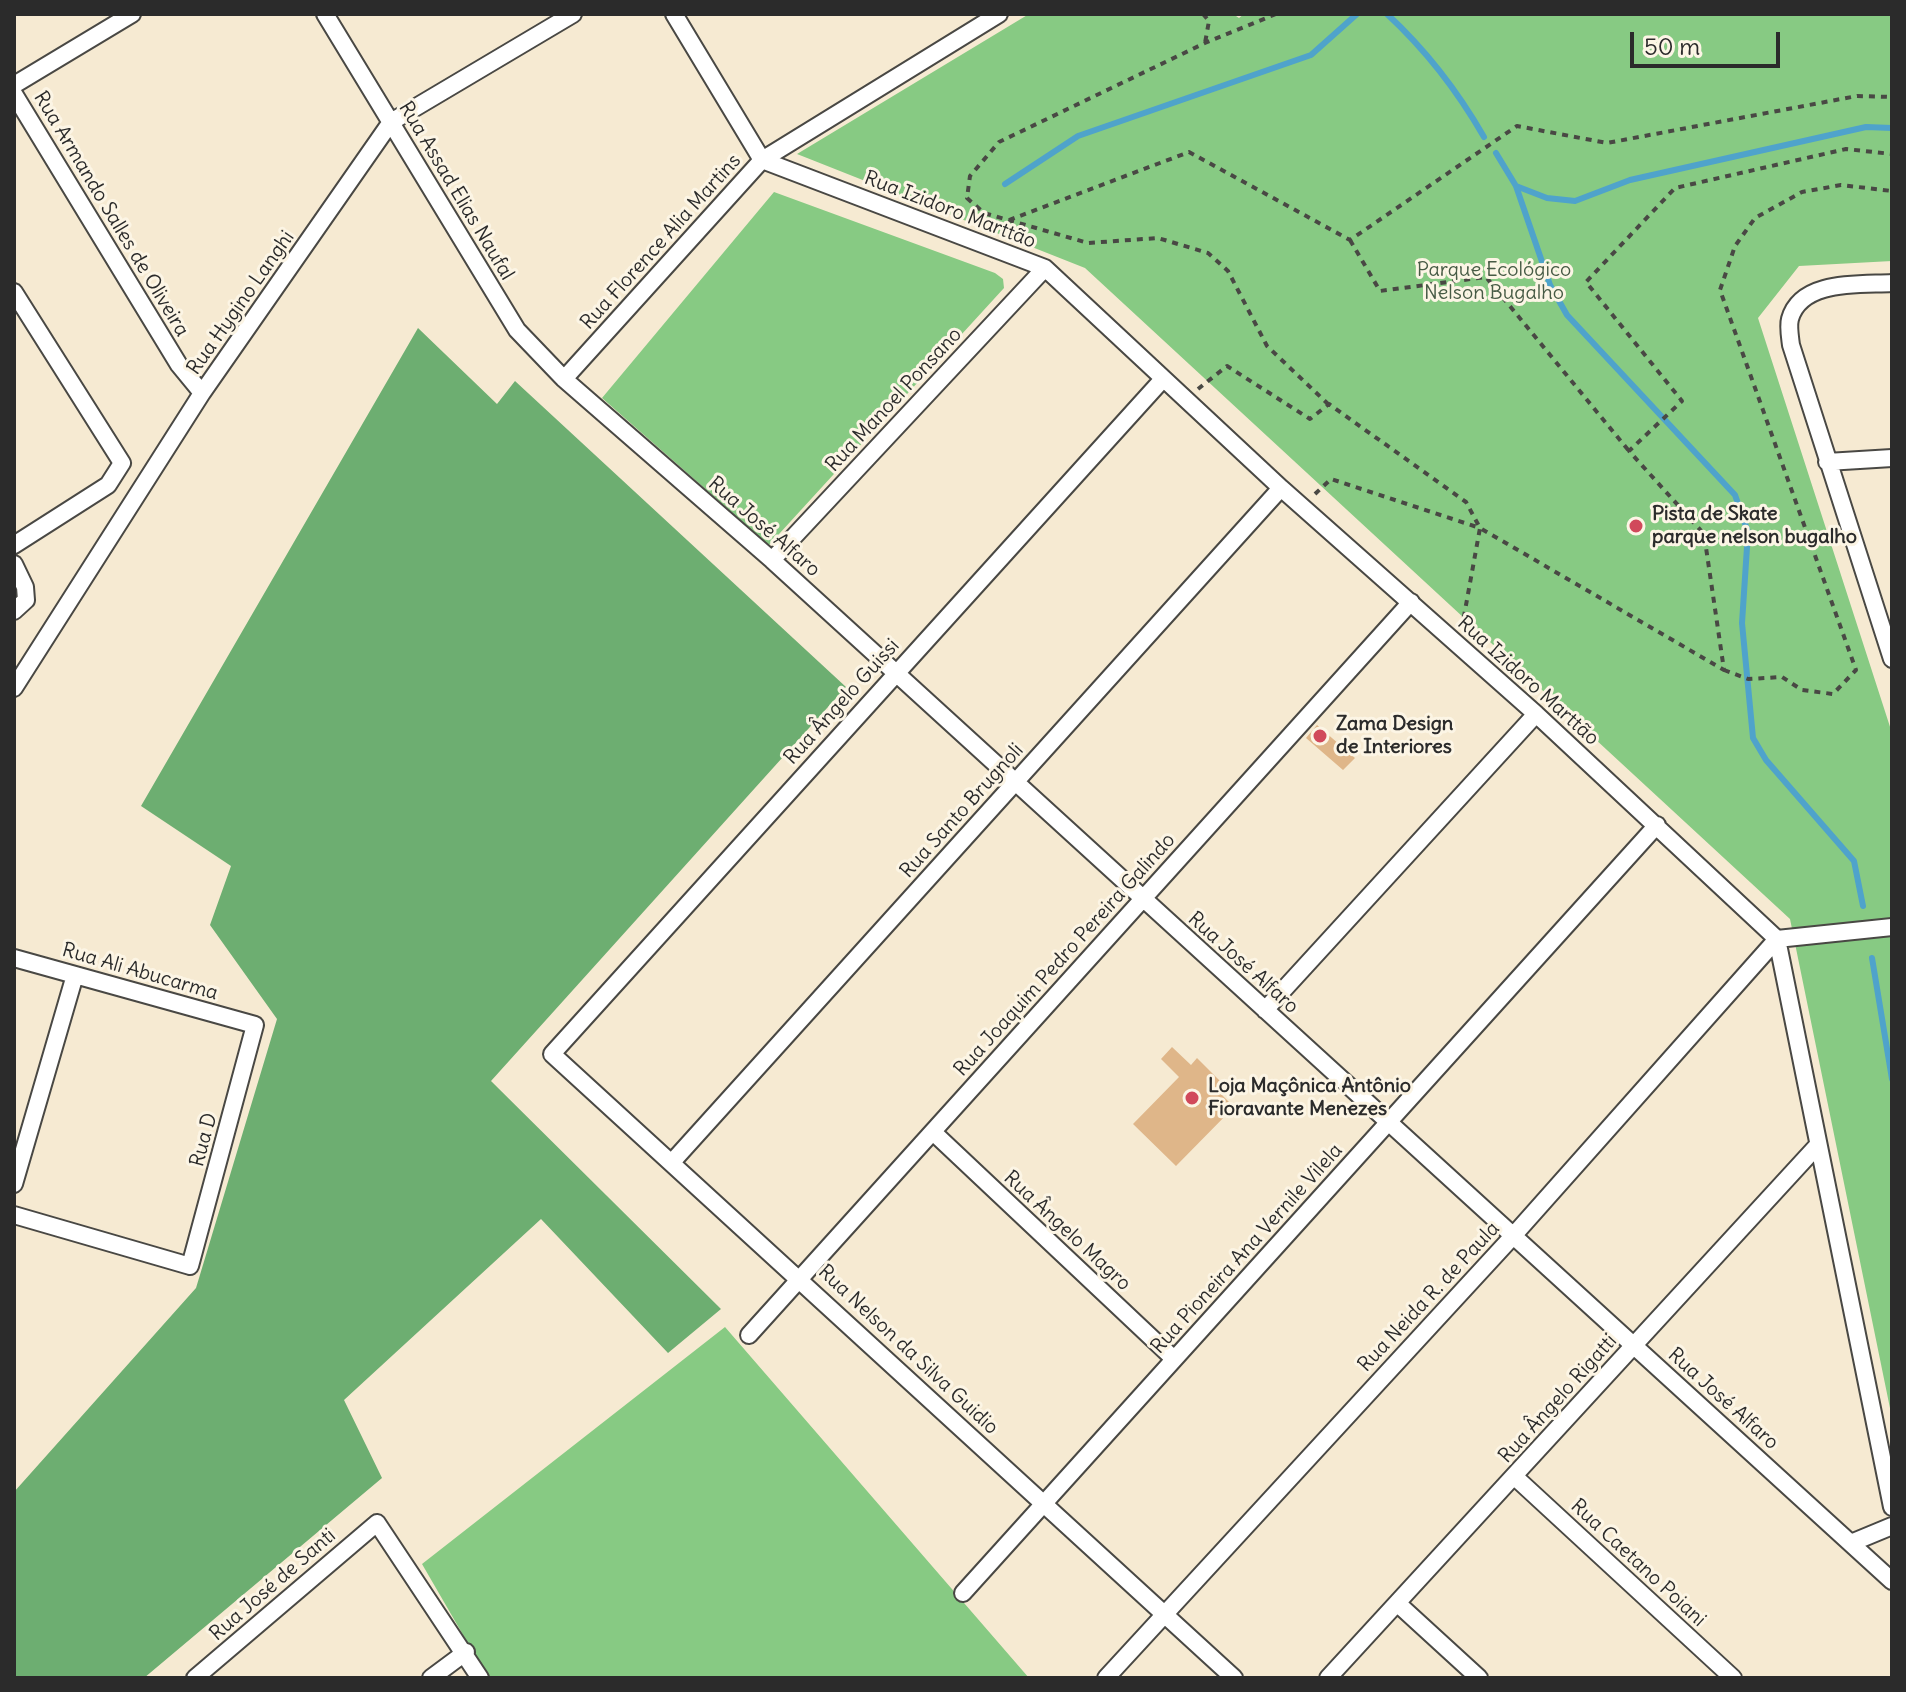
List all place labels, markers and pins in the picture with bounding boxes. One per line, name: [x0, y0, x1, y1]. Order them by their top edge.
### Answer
place label: Pista de Skate parque nelson bugalho: [1652, 502, 1857, 549]
marker: Pista de Skate parque nelson bugalho: [1627, 517, 1645, 535]
place label: Zama Design de Interiores: [1336, 712, 1453, 759]
marker: Zama Design de Interiores: [1311, 727, 1329, 745]
place label: Loja Maçônica Antônio Fioravante Menezes: [1208, 1074, 1411, 1121]
marker: Loja Maçônica Antônio Fioravante Menezes: [1183, 1089, 1201, 1107]

